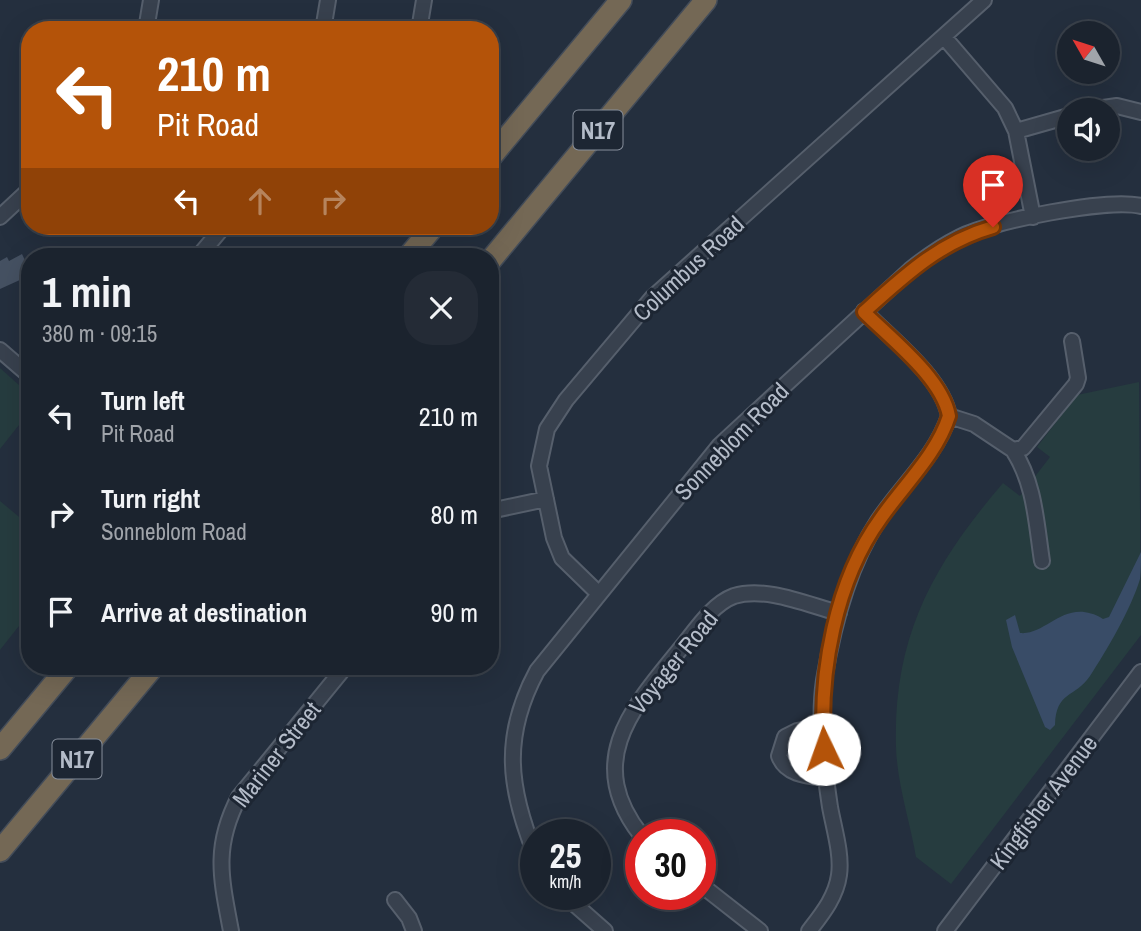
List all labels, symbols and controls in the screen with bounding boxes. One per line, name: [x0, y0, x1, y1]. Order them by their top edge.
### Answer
north arrow: [1057, 21, 1120, 84]
map controls: [1057, 21, 1120, 161]
text: 210 m: [157, 40, 271, 106]
icon: left: [42, 49, 133, 140]
button: sound: [1057, 98, 1120, 161]
text: Pit Road: [157, 103, 259, 146]
road number: N17: [574, 111, 622, 150]
pin: [963, 155, 1023, 227]
icon: arrive: [974, 166, 1012, 204]
icon: left: [168, 182, 206, 220]
icon: ahead: [241, 182, 279, 220]
icon: right: [314, 182, 352, 220]
street label: Columbus Road: [625, 208, 751, 328]
text: 1 min: [42, 264, 132, 320]
button: close: [404, 271, 478, 345]
text: 380 m · 09:15: [42, 318, 157, 349]
street label: Sonneblom Road: [667, 375, 795, 507]
text: Turn left: [101, 383, 185, 418]
icon: left: [42, 397, 80, 435]
text: 210 m: [419, 399, 478, 434]
text: Pit Road: [101, 418, 174, 449]
text: Turn right: [101, 481, 200, 516]
icon: right: [42, 495, 80, 533]
text: 80 m: [431, 497, 478, 532]
text: Sonneblom Road: [101, 516, 247, 547]
icon: arrive: [42, 593, 80, 631]
text: Arrive at destination: [101, 595, 307, 630]
text: 90 m: [431, 595, 478, 630]
street label: Voyager Road: [621, 603, 725, 721]
street label: Mariner Street: [225, 694, 328, 813]
position arrow: [787, 712, 861, 786]
street label: Kingfisher Avenue: [982, 728, 1104, 876]
road number: N17: [52, 740, 102, 778]
speed limit sign: 30: [625, 819, 716, 910]
text: 25: [550, 832, 581, 879]
text: km/h: [550, 869, 582, 894]

